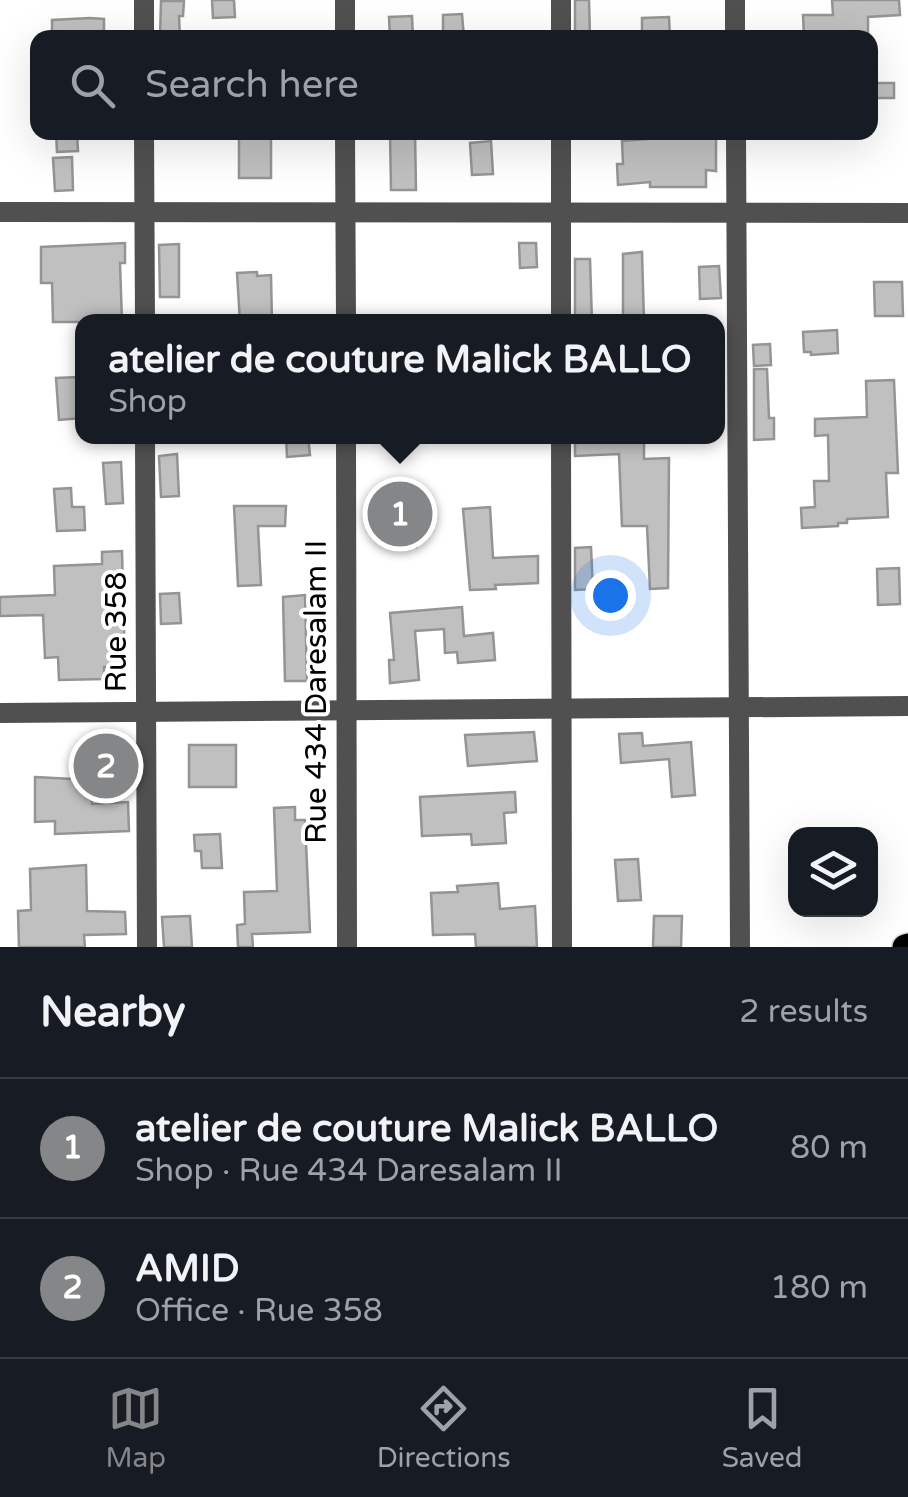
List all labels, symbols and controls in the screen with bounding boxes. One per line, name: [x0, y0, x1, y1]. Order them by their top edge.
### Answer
search box: [30, 30, 878, 140]
icon: search: [65, 58, 120, 113]
text: Search here: [145, 62, 359, 108]
popup: [75, 314, 725, 444]
text: atelier de couture Malick BALLO: [108, 337, 692, 383]
text: Shop: [108, 383, 187, 421]
pin: 1: [368, 476, 432, 552]
street label: Rue 434 Daresalam II: [298, 540, 335, 844]
your location: [585, 570, 636, 621]
street label: Rue 358: [98, 572, 135, 692]
pin: 2: [74, 728, 138, 804]
map controls: [788, 827, 878, 917]
button: layers: [788, 827, 878, 917]
text: Nearby: [40, 987, 185, 1038]
text: 2 results: [739, 993, 868, 1031]
text: atelier de couture Malick BALLO: [135, 1106, 718, 1152]
text: 1: [62, 1129, 83, 1167]
text: 80 m: [790, 1129, 868, 1167]
text: Shop · Rue 434 Daresalam II: [135, 1152, 563, 1190]
text: AMID: [135, 1246, 239, 1292]
text: 2: [62, 1269, 83, 1307]
text: 180 m: [770, 1269, 868, 1307]
text: Office · Rue 358: [135, 1292, 383, 1330]
tab: Map: [105, 1381, 166, 1475]
tab: Directions: [377, 1381, 511, 1475]
tab: Saved: [722, 1381, 803, 1475]

